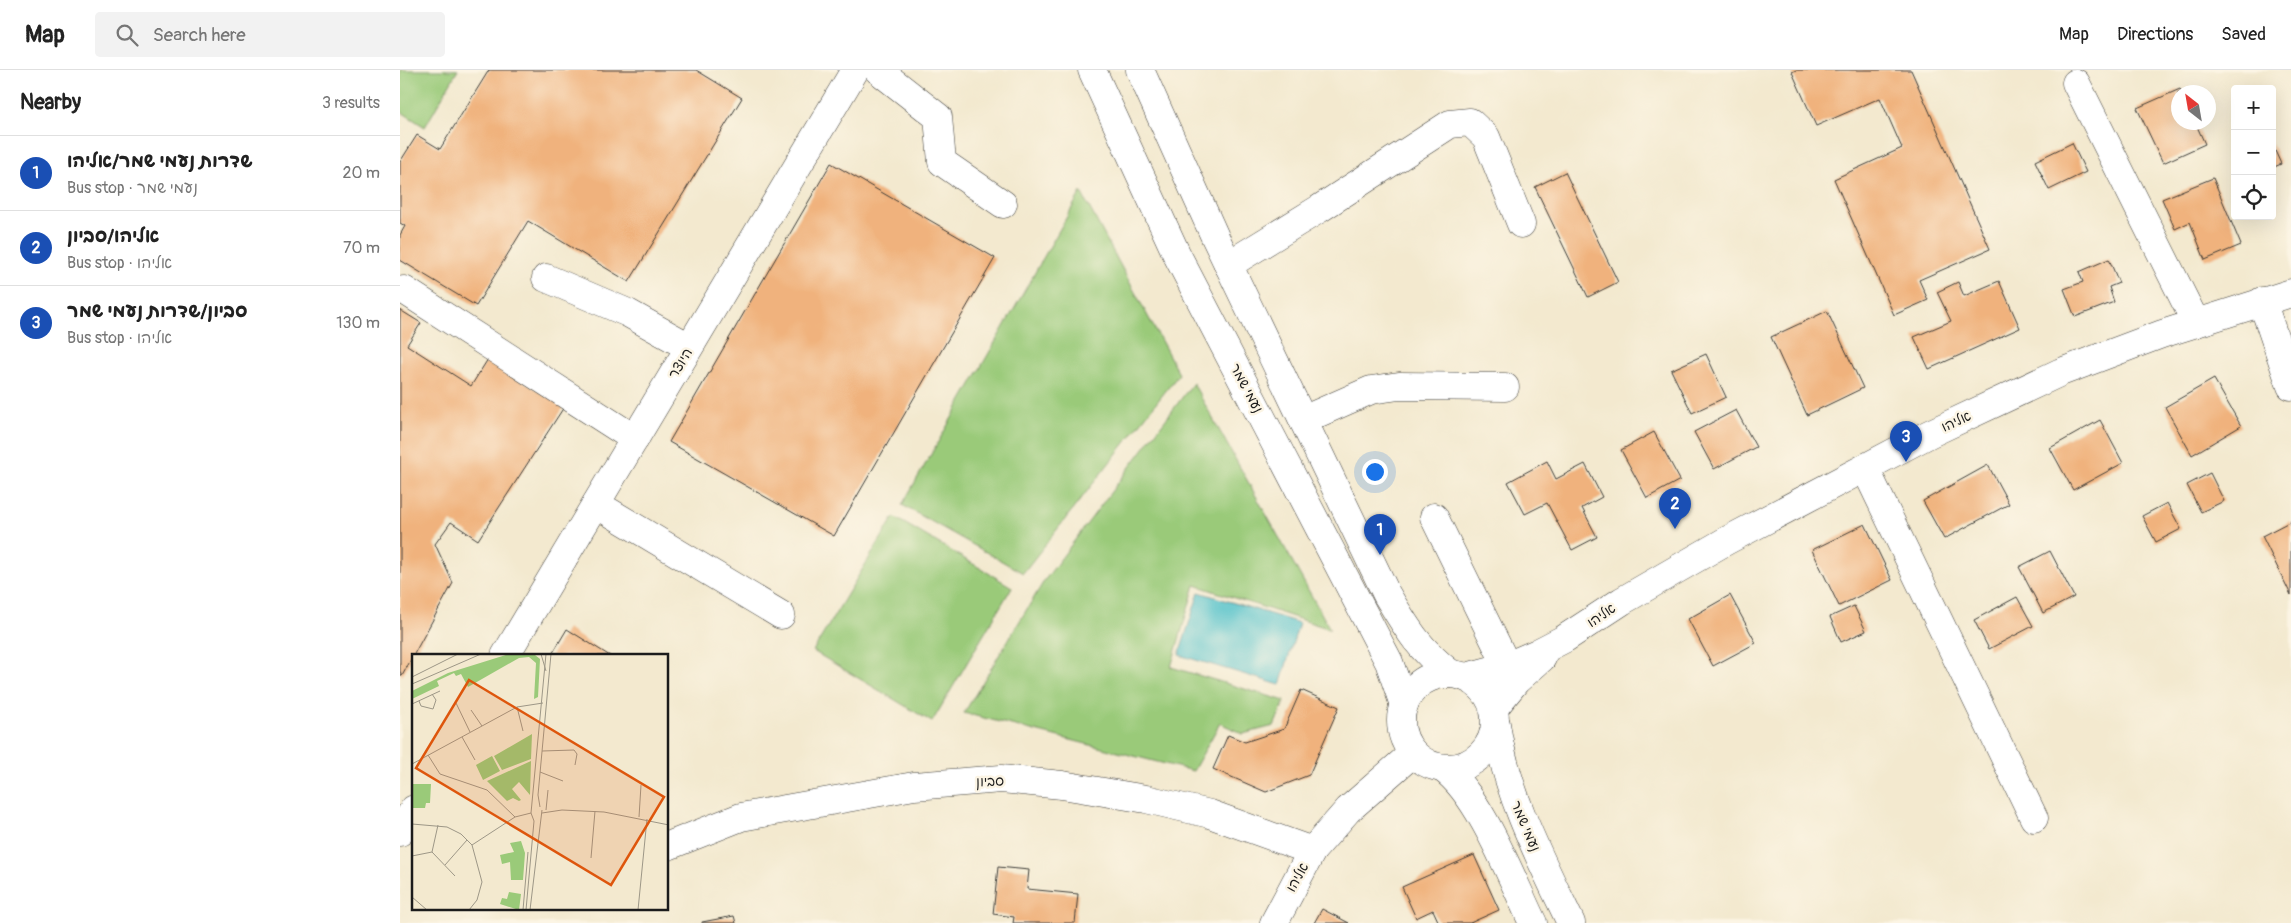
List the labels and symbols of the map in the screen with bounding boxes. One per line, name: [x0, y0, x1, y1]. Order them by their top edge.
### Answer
north arrow: [2171, 85, 2216, 130]
street label: היוצר: [665, 345, 696, 382]
street label: נעמי שמר: [1227, 361, 1267, 416]
street label: אליהו: [1939, 407, 1974, 436]
pin: 3: [1890, 421, 1922, 462]
your location: [1362, 459, 1388, 485]
pin: 2: [1659, 488, 1691, 529]
pin: 1: [1364, 514, 1396, 555]
street label: אליהו: [1584, 600, 1619, 631]
inset map: [412, 654, 669, 910]
street label: סביון: [976, 773, 1004, 790]
street label: נעמי שמר: [1507, 798, 1544, 854]
street label: אליהו: [1283, 860, 1312, 895]

